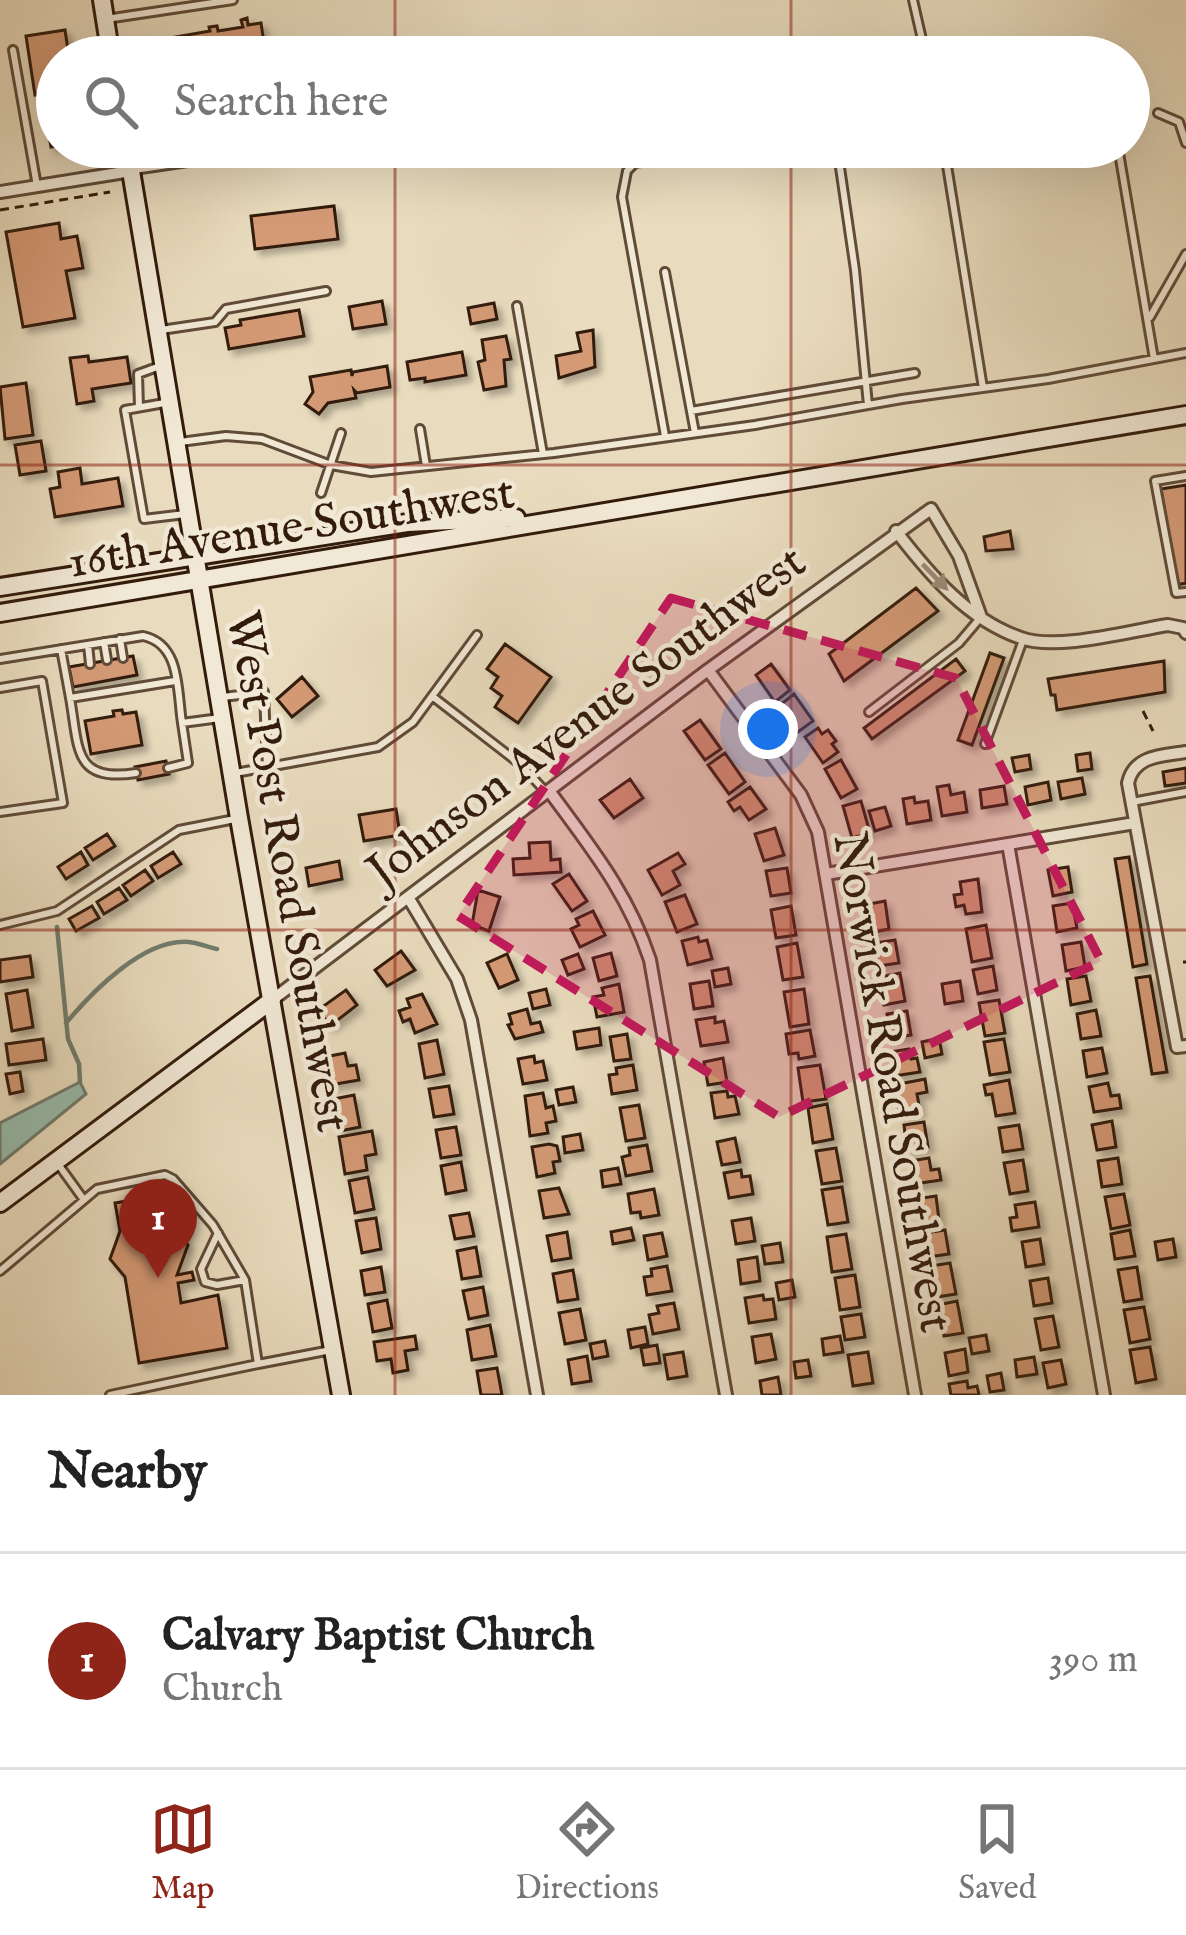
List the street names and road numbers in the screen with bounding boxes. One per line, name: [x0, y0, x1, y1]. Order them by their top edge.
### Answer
street label: 16th Avenue Southwest: [64, 464, 519, 594]
street label: Johnson Avenue Southwest: [352, 534, 819, 906]
street label: West Post Road Southwest: [211, 607, 361, 1137]
street label: Norwick Road Southwest: [818, 828, 965, 1337]

